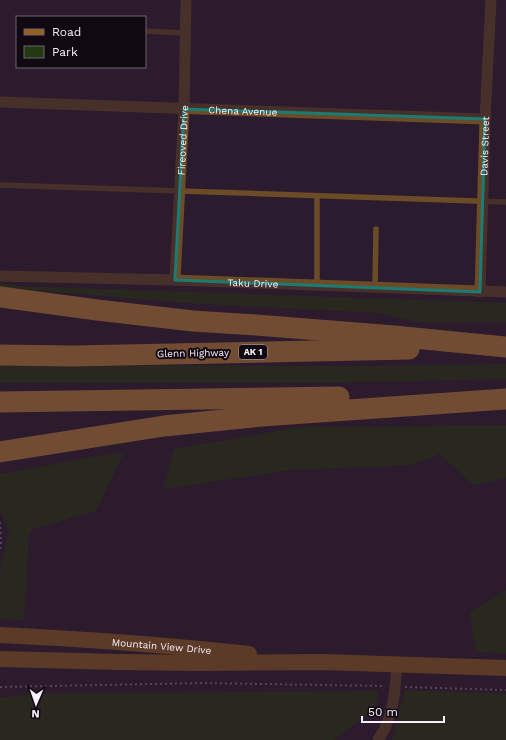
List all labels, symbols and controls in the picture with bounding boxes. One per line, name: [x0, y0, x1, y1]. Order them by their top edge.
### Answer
legend: [16, 16, 146, 68]
text: Road: [52, 25, 81, 39]
text: Park: [52, 45, 78, 59]
street label: Chena Avenue: [208, 104, 278, 117]
street label: Fireoved Drive: [175, 105, 190, 175]
street label: Davis Street: [478, 115, 491, 176]
street label: Taku Drive: [227, 276, 279, 289]
road number: AK 1: [239, 345, 267, 359]
street label: Glenn Highway: [157, 347, 230, 359]
street label: Mountain View Drive: [111, 636, 212, 656]
north arrow: [16, 684, 56, 724]
scale bar: [362, 698, 444, 724]
text: 50 m: [368, 705, 398, 719]
text: N: [31, 707, 40, 720]

